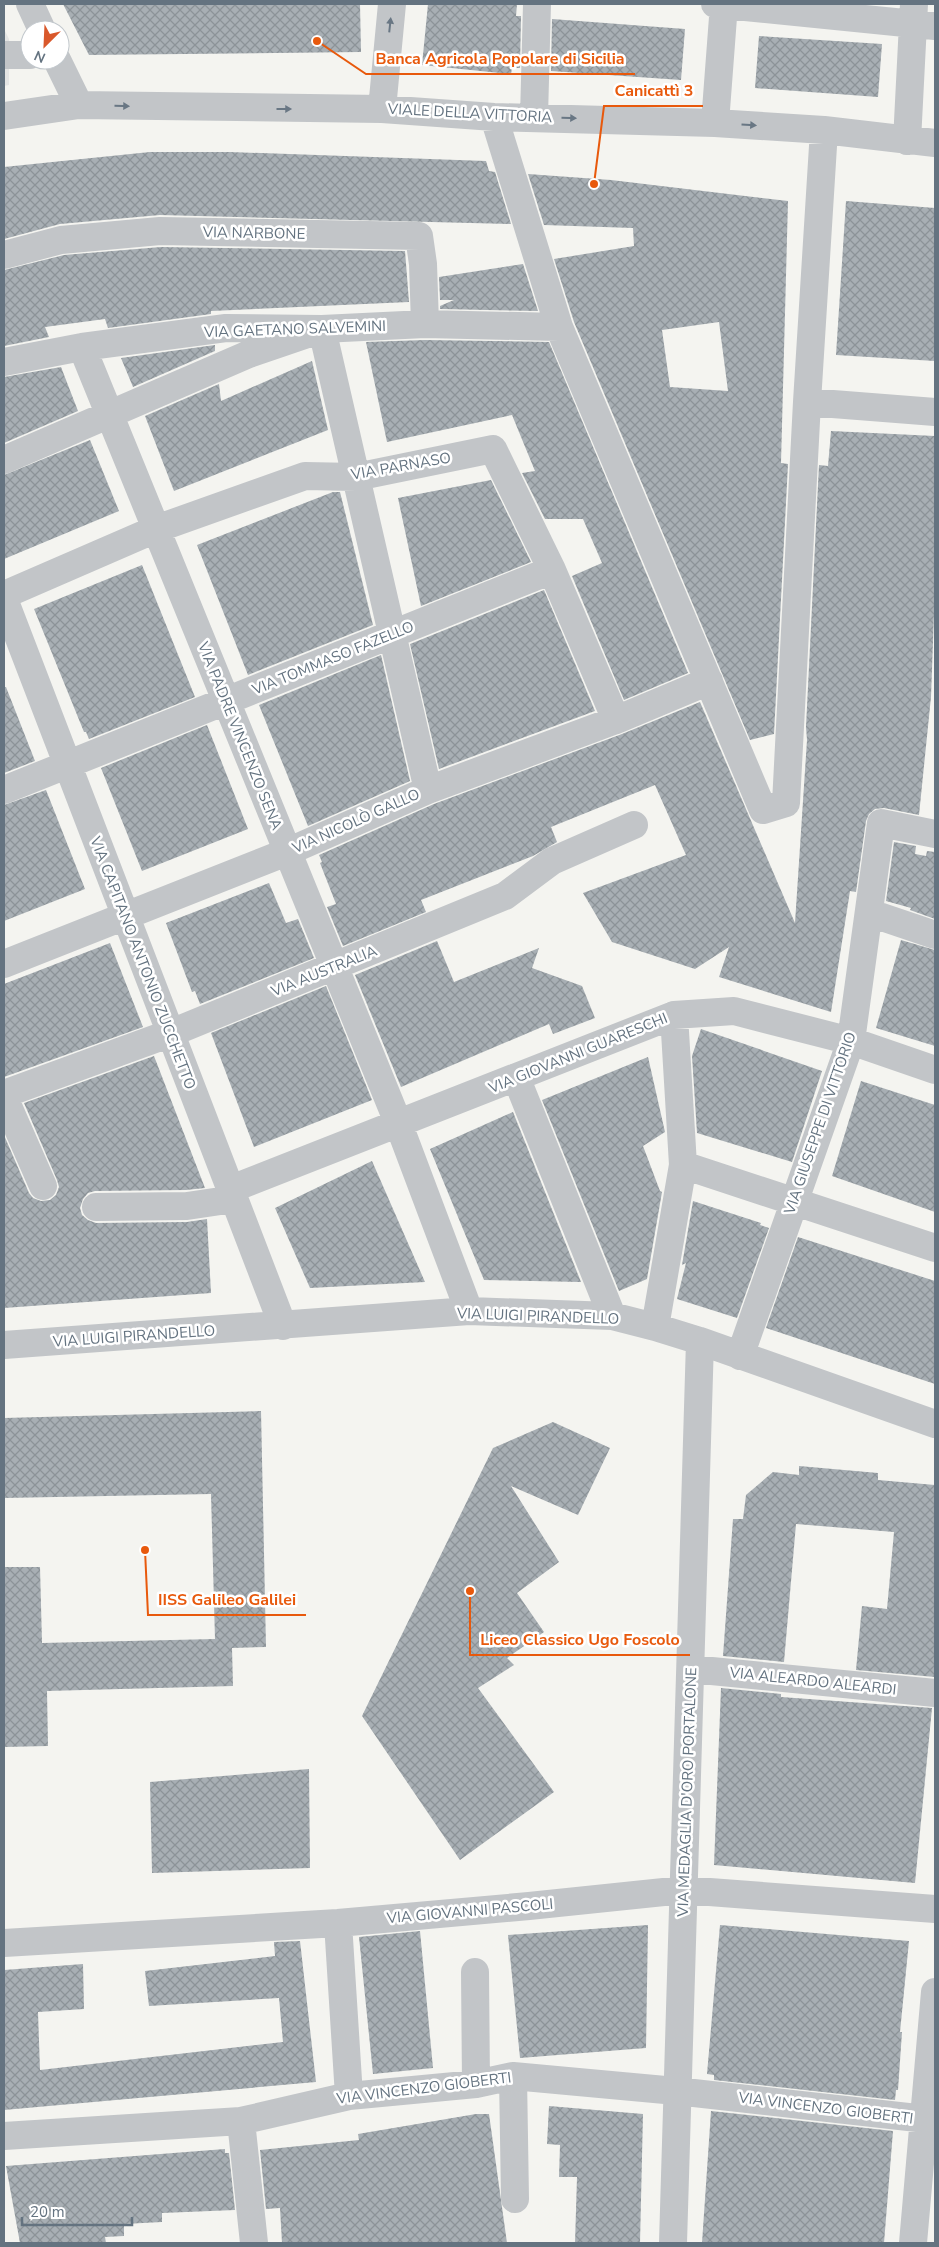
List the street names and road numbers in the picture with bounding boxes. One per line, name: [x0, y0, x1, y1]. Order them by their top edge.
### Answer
street label: VIALE DELLA VITTORIA: [386, 99, 553, 127]
street label: VIA NARBONE: [202, 222, 305, 244]
street label: VIA GAETANO SALVEMINI: [203, 316, 386, 342]
street label: VIA PARNASO: [349, 447, 452, 485]
street label: VIA TOMMASO FAZELLO: [248, 616, 417, 700]
street label: VIA PADRE VINCENZO SENA: [193, 638, 287, 833]
street label: VIA NICOLÒ GALLO: [288, 783, 423, 858]
street label: VIA CAPITANO ANTONIO ZUCCHETTO: [85, 833, 201, 1092]
street label: VIA AUSTRALIA: [267, 941, 380, 1002]
street label: VIA GIOVANNI GUARESCHI: [485, 1008, 670, 1098]
street label: VIA GIUSEPPE DI VITTORIO: [779, 1029, 861, 1218]
street label: VIA LUIGI PIRANDELLO: [455, 1303, 620, 1329]
street label: VIA LUIGI PIRANDELLO: [51, 1320, 216, 1352]
street label: VIA ALEARDO ALEARDI: [728, 1662, 897, 1700]
street label: VIA MEDAGLIA D'ORO PORTALONE: [673, 1667, 701, 1918]
street label: VIA GIOVANNI PASCOLI: [385, 1894, 554, 1928]
street label: VIA VINCENZO GIOBERTI: [334, 2067, 513, 2109]
street label: VIA VINCENZO GIOBERTI: [736, 2087, 915, 2129]

